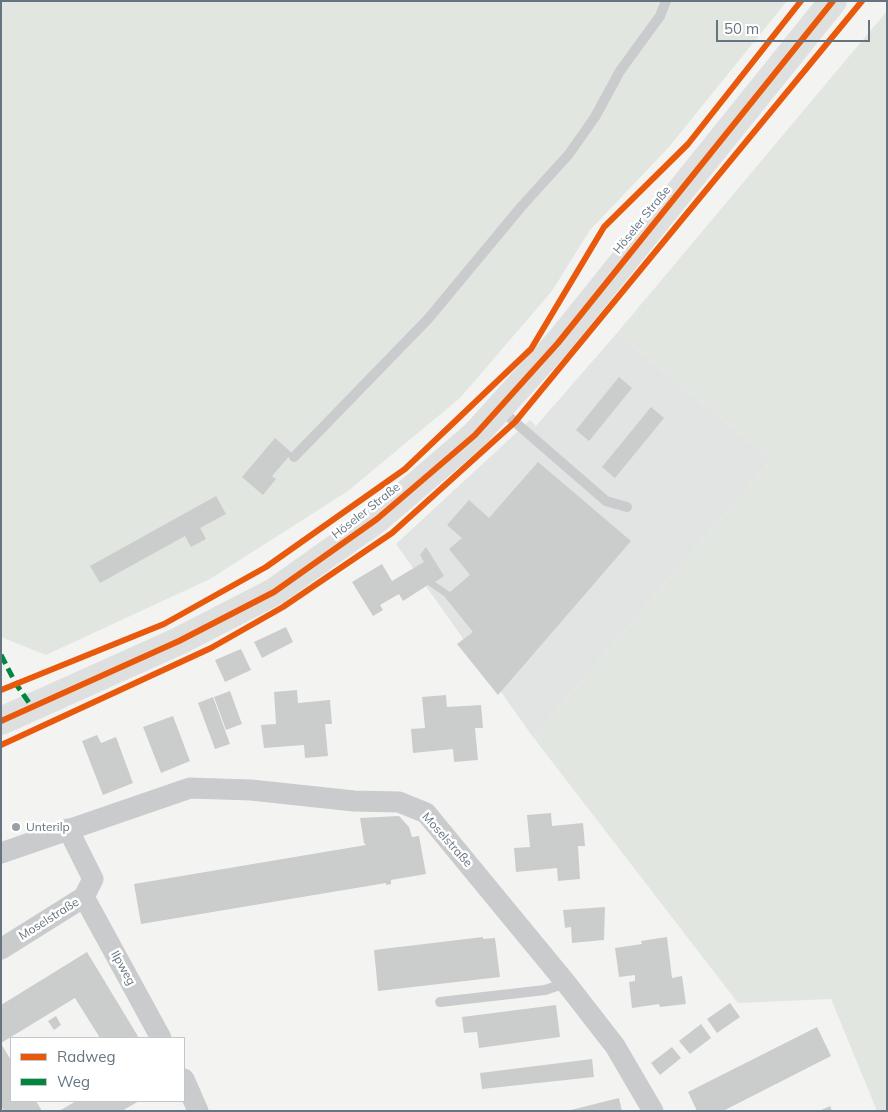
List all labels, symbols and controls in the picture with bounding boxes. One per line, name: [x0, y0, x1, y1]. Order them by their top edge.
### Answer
scale bar: [718, 10, 872, 42]
text: 50 m: [724, 19, 759, 38]
street label: Höseler Straße: [610, 183, 674, 257]
street label: Höseler Straße: [329, 480, 403, 542]
street label: Moselstraße: [419, 810, 475, 870]
place label: Unterilp: [26, 820, 70, 834]
marker: Unterilp: [10, 821, 22, 833]
street label: Moselstraße: [16, 895, 82, 943]
street label: Ilpweg: [108, 948, 138, 988]
legend: [10, 1037, 185, 1102]
text: Radweg: [57, 1047, 115, 1066]
text: Weg: [57, 1072, 90, 1091]

